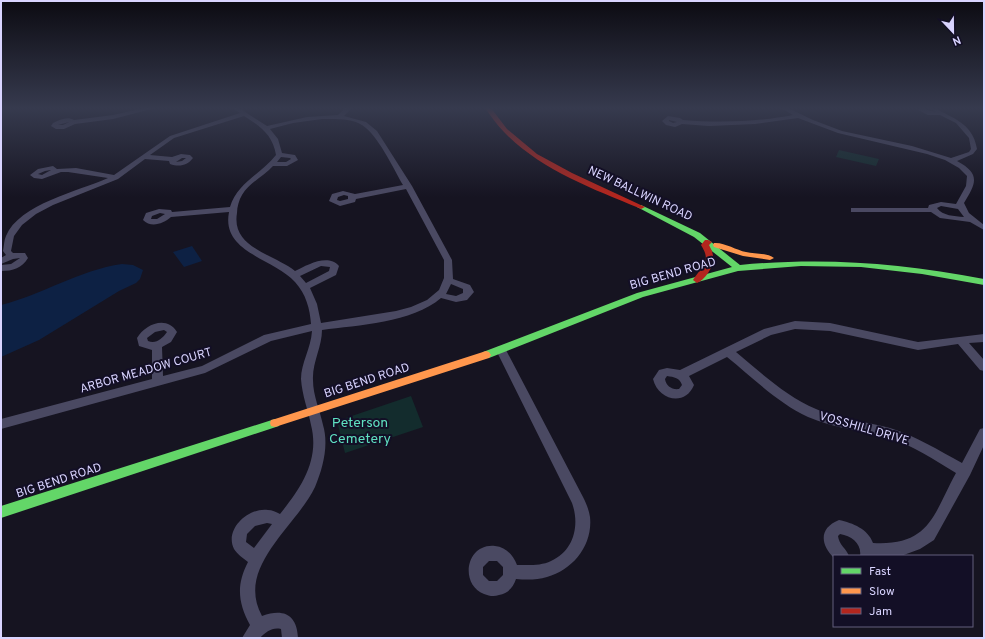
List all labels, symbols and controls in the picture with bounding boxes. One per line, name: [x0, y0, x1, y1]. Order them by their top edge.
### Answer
north arrow: [933, 12, 973, 52]
text: N: [950, 32, 963, 48]
street label: NEW BALLWIN ROAD: [585, 163, 695, 225]
street label: BIG BEND ROAD: [628, 254, 718, 294]
street label: ARBOR MEADOW COURT: [78, 344, 214, 398]
street label: BIG BEND ROAD: [322, 360, 412, 402]
street label: VOSSHILL DRIVE: [817, 409, 911, 449]
park label: Peterson Cemetery: [329, 415, 391, 448]
street label: BIG BEND ROAD: [14, 460, 104, 502]
legend: [833, 555, 973, 627]
text: Fast: [869, 564, 891, 580]
text: Slow: [869, 584, 895, 600]
text: Jam: [869, 604, 892, 620]

